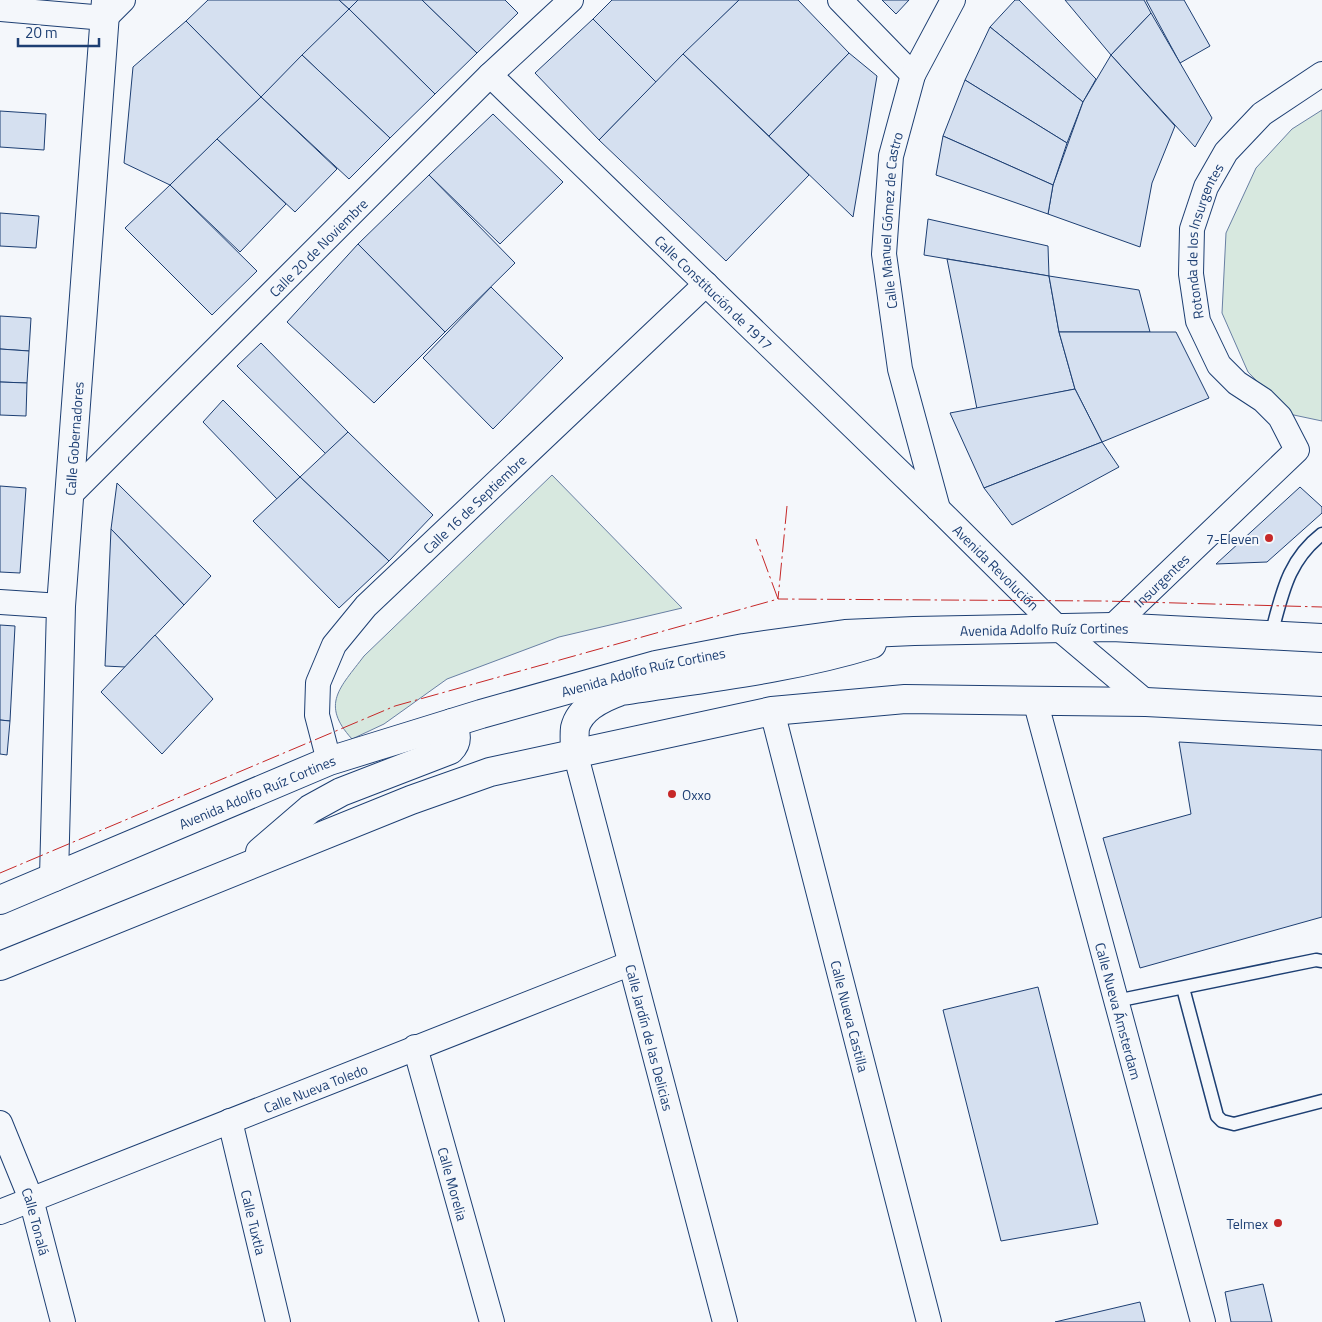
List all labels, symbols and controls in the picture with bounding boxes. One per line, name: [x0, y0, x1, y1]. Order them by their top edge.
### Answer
scale bar: [18, 15, 99, 47]
text: 20 m: [25, 21, 58, 44]
street label: Calle Manuel Gómez de Castro: [873, 129, 908, 310]
street label: Rotonda de los Insurgentes: [1180, 159, 1228, 321]
street label: Calle 20 de Noviembre: [264, 193, 372, 301]
street label: Calle Constitución de 1917: [650, 230, 778, 354]
street label: Calle Gobernadores: [59, 381, 88, 496]
street label: Calle 16 de Septiembre: [418, 449, 530, 558]
street label: Avenida Revolución: [948, 519, 1044, 615]
place label: 7-Eleven: [1206, 528, 1259, 549]
marker: 7-Eleven: [1263, 532, 1275, 544]
street label: Insurgentes: [1129, 548, 1194, 612]
street label: Avenida Adolfo Ruíz Cortines: [960, 616, 1129, 641]
street label: Avenida Adolfo Ruíz Cortines: [558, 641, 727, 702]
street label: Avenida Adolfo Ruíz Cortines: [175, 749, 338, 834]
place label: Oxxo: [682, 784, 711, 805]
marker: Oxxo: [666, 788, 678, 800]
street label: Calle Nueva Ámsterdam: [1090, 940, 1148, 1082]
street label: Calle Nueva Castilla: [826, 958, 875, 1074]
street label: Calle Jardín de las Delicias: [621, 962, 679, 1113]
street label: Calle Nueva Toledo: [260, 1058, 371, 1118]
street label: Calle Morelia: [433, 1145, 474, 1223]
street label: Calle Tonalá: [17, 1184, 56, 1257]
street label: Calle Tuxtla: [236, 1187, 272, 1257]
place label: Telmex: [1227, 1213, 1269, 1234]
marker: Telmex: [1272, 1217, 1284, 1229]

